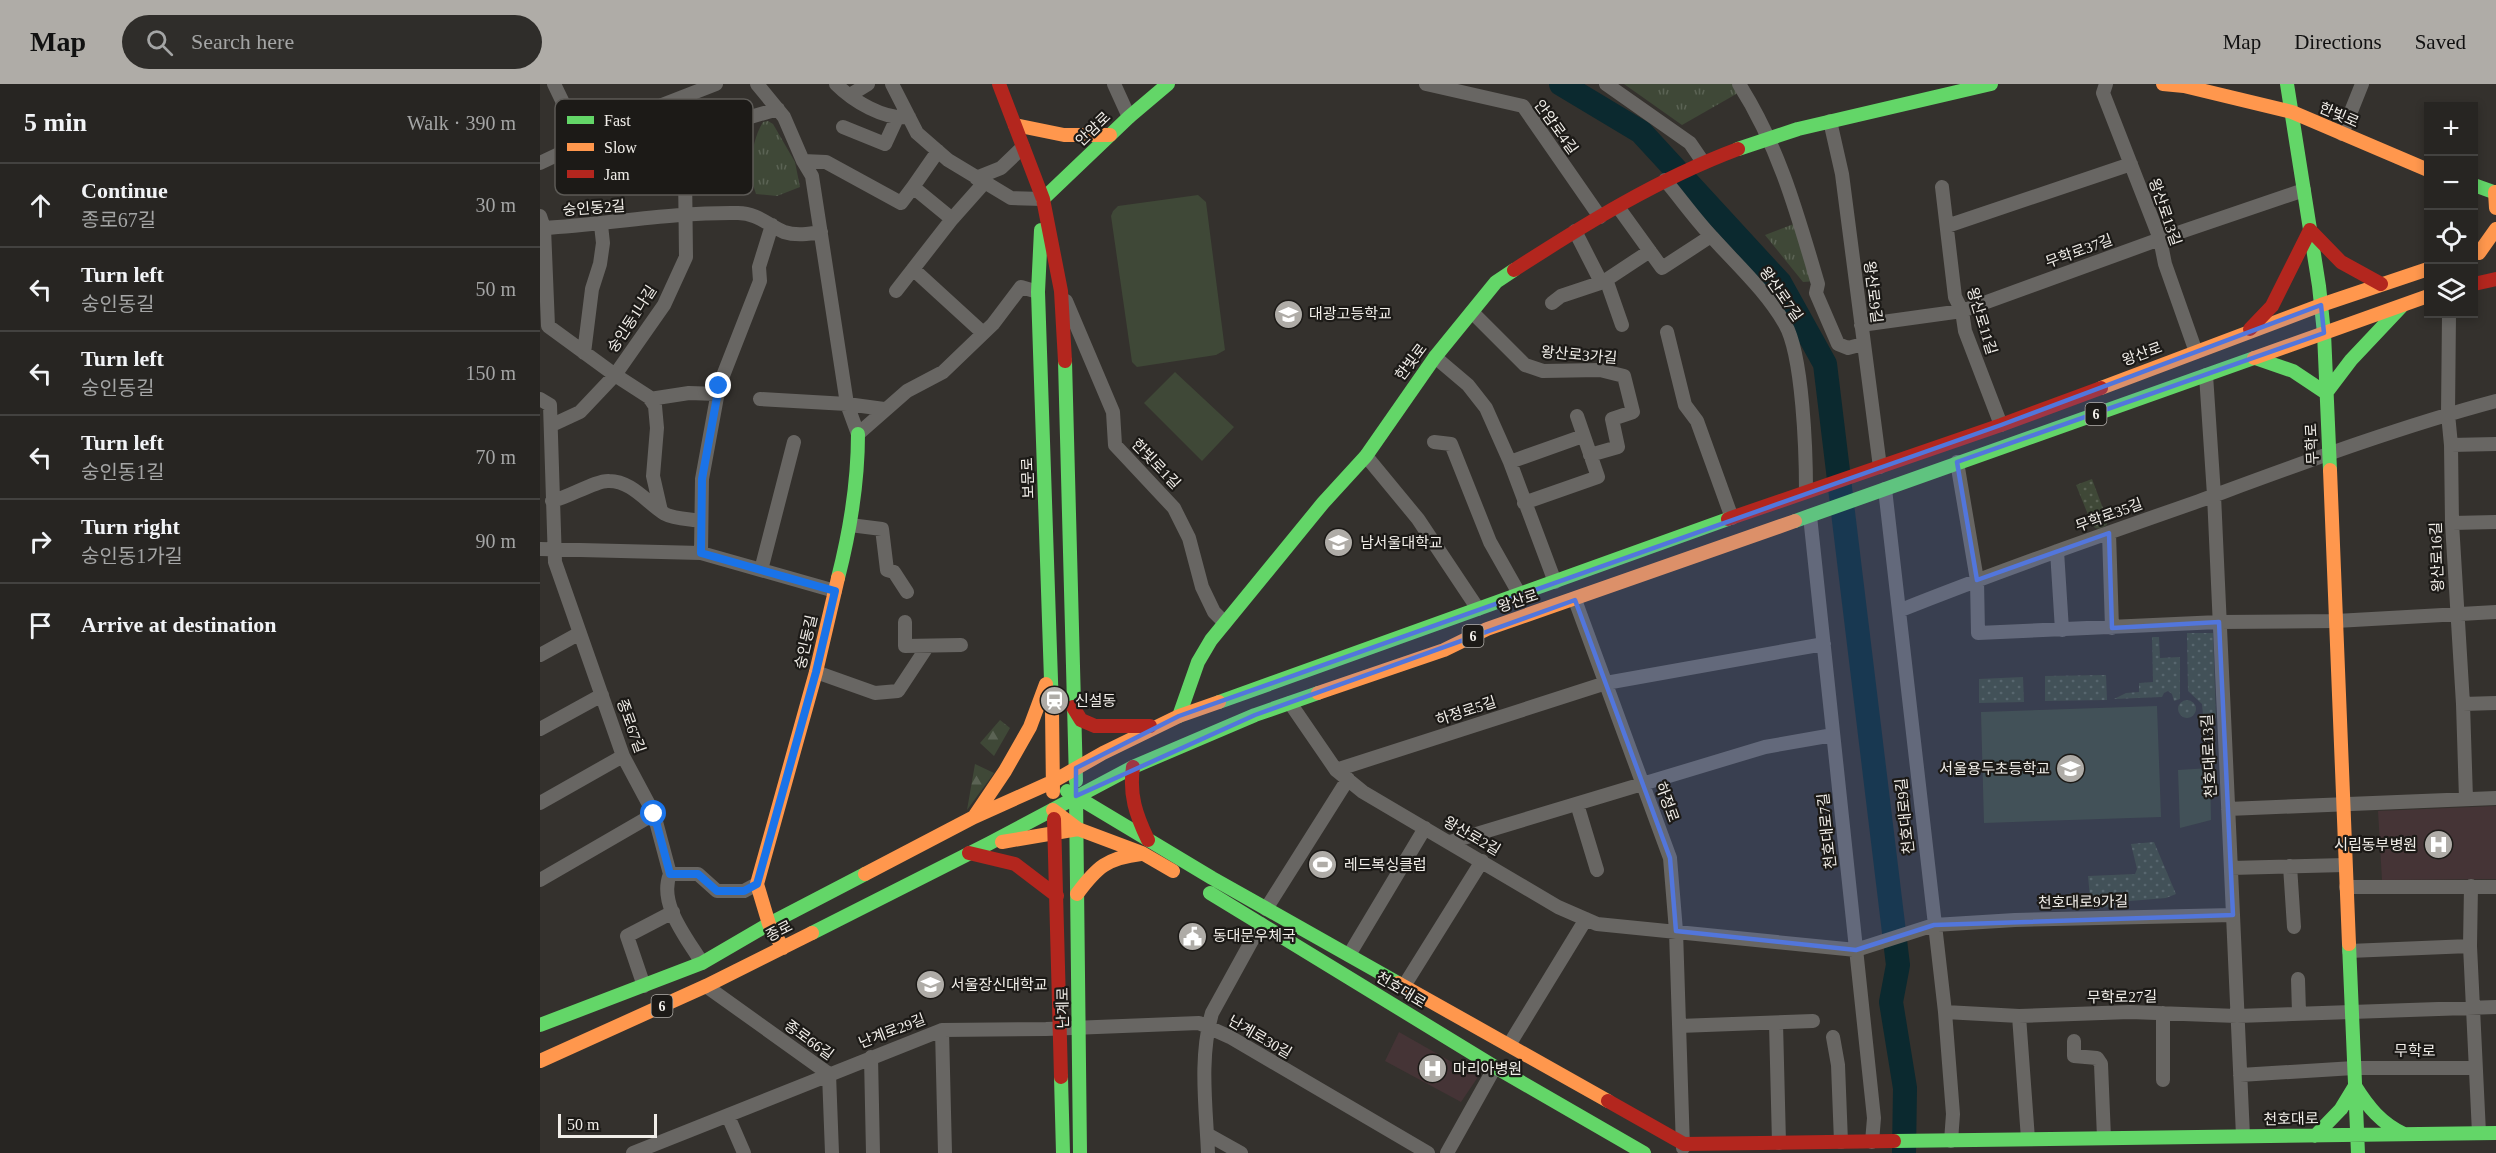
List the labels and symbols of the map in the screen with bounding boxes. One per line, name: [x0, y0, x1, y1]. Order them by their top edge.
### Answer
street label: 안암로4길: [1531, 97, 1581, 157]
legend: [555, 99, 753, 195]
street label: 한빛로: [2317, 100, 2361, 130]
street label: 안암로: [1073, 109, 1113, 149]
text: Fast: [604, 112, 631, 129]
text: Slow: [604, 139, 637, 156]
text: Jam: [604, 166, 630, 183]
street label: 왕산로13길: [2146, 176, 2184, 248]
street label: 숭인동2길: [562, 198, 626, 218]
street label: 무학로37길: [2043, 231, 2115, 271]
street label: 왕산로9길: [1861, 260, 1885, 324]
street label: 왕산로7길: [1756, 264, 1806, 324]
street label: 숭인동1나길: [604, 283, 660, 355]
street label: 왕산로11길: [1964, 285, 2000, 357]
school or university icon: 대광고등학교: [1272, 298, 1304, 330]
place label: 대광고등학교: [1309, 305, 1392, 322]
street label: 왕산로: [2120, 339, 2164, 369]
street label: 한빛로: [1392, 341, 1430, 383]
street label: 왕산로3가길: [1540, 344, 1618, 366]
route end: [705, 372, 731, 398]
road number: 6: [2086, 403, 2106, 425]
street label: 무학로: [2302, 423, 2321, 465]
street label: 한빛로1길: [1128, 436, 1184, 492]
street label: 보문로: [1019, 457, 1037, 499]
street label: 무학로35길: [2073, 495, 2145, 535]
street label: 왕산로16길: [2428, 522, 2446, 592]
school or university icon: 남서울대학교: [1323, 527, 1355, 559]
place label: 남서울대학교: [1360, 534, 1443, 551]
street label: 왕산로: [1496, 587, 1540, 615]
street label: 숭인동길: [792, 613, 820, 671]
road number: 6: [1462, 625, 1484, 647]
station icon: 신설동: [1038, 685, 1070, 717]
place label: 신설동: [1075, 693, 1116, 709]
street label: 하정로5길: [1434, 694, 1498, 728]
street label: 종로67길: [614, 697, 648, 755]
street label: 천호대로13길: [2198, 714, 2219, 798]
school or university icon: 서울용두초등학교: [2055, 753, 2087, 785]
place label: 서울용두초등학교: [1940, 760, 2050, 777]
street label: 천호대로9길: [1892, 777, 1917, 855]
street label: 하정로: [1652, 780, 1682, 824]
street label: 천호대로7길: [1814, 792, 1839, 870]
route start: [640, 800, 666, 826]
street label: 왕산로2길: [1441, 813, 1503, 859]
hospital icon: 시립동부병원: [2422, 829, 2454, 861]
place label: 시립동부병원: [2334, 837, 2417, 853]
sports icon: 레드복싱클럽: [1307, 849, 1339, 881]
place label: 레드복싱클럽: [1344, 857, 1427, 873]
street label: 천호대로9가길: [2038, 892, 2128, 911]
street label: 종로: [763, 918, 795, 944]
public building icon: 동대문우체국: [1176, 920, 1208, 952]
place label: 동대문우체국: [1213, 928, 1296, 944]
street label: 천호대로: [1373, 968, 1429, 1011]
school or university icon: 서울장신대학교: [914, 969, 946, 1001]
place label: 서울장신대학교: [951, 976, 1048, 993]
street label: 난계로: [1055, 987, 1071, 1029]
street label: 무학로27길: [2087, 987, 2157, 1006]
road number: 6: [652, 995, 672, 1017]
street label: 난계로29길: [856, 1011, 928, 1051]
street label: 난계로30길: [1226, 1013, 1294, 1061]
street label: 종로66길: [781, 1017, 837, 1063]
street label: 무학로: [2394, 1042, 2436, 1059]
hospital icon: 마리아병원: [1416, 1053, 1448, 1085]
place label: 마리아병원: [1453, 1061, 1522, 1077]
street label: 천호대로: [2263, 1110, 2319, 1127]
scale bar: [558, 1111, 657, 1138]

